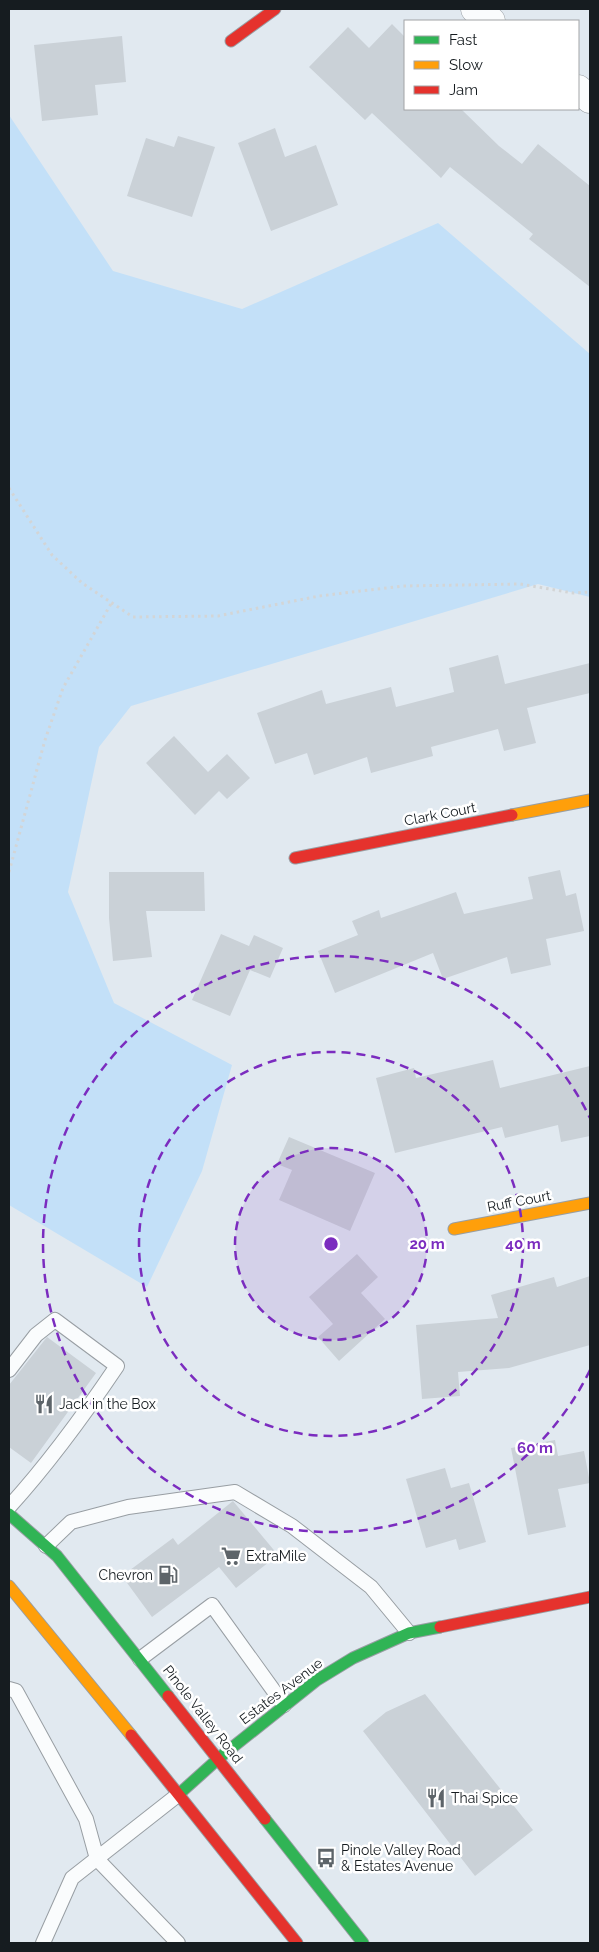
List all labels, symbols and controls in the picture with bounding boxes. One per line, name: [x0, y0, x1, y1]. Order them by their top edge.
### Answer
legend: [404, 20, 579, 110]
text: Fast: [449, 31, 477, 49]
text: Slow: [449, 56, 483, 74]
text: Jam: [449, 81, 478, 99]
street label: Clark Court: [403, 799, 478, 829]
street label: Ruff Court: [486, 1187, 553, 1215]
centre of rings: [322, 1235, 340, 1253]
text: 20 m: [409, 1235, 445, 1253]
text: 40 m: [505, 1235, 541, 1253]
restaurant icon: Jack in the Box: [33, 1393, 55, 1415]
place label: Jack in the Box: [59, 1396, 156, 1412]
text: 60 m: [517, 1439, 553, 1457]
supermarket icon: ExtraMile: [220, 1545, 242, 1567]
place label: ExtraMile: [246, 1548, 306, 1564]
fuel station icon: Chevron: [157, 1564, 179, 1586]
place label: Chevron: [99, 1567, 153, 1583]
street label: Estates Avenue: [237, 1655, 325, 1727]
street label: Pinole Valley Road: [160, 1662, 246, 1766]
restaurant icon: Thai Spice: [425, 1787, 447, 1809]
place label: Thai Spice: [451, 1790, 518, 1806]
place label: Pinole Valley Road & Estates Avenue: [341, 1842, 461, 1874]
bus stop icon: Pinole Valley Road & Estates Avenue: [315, 1847, 337, 1869]

